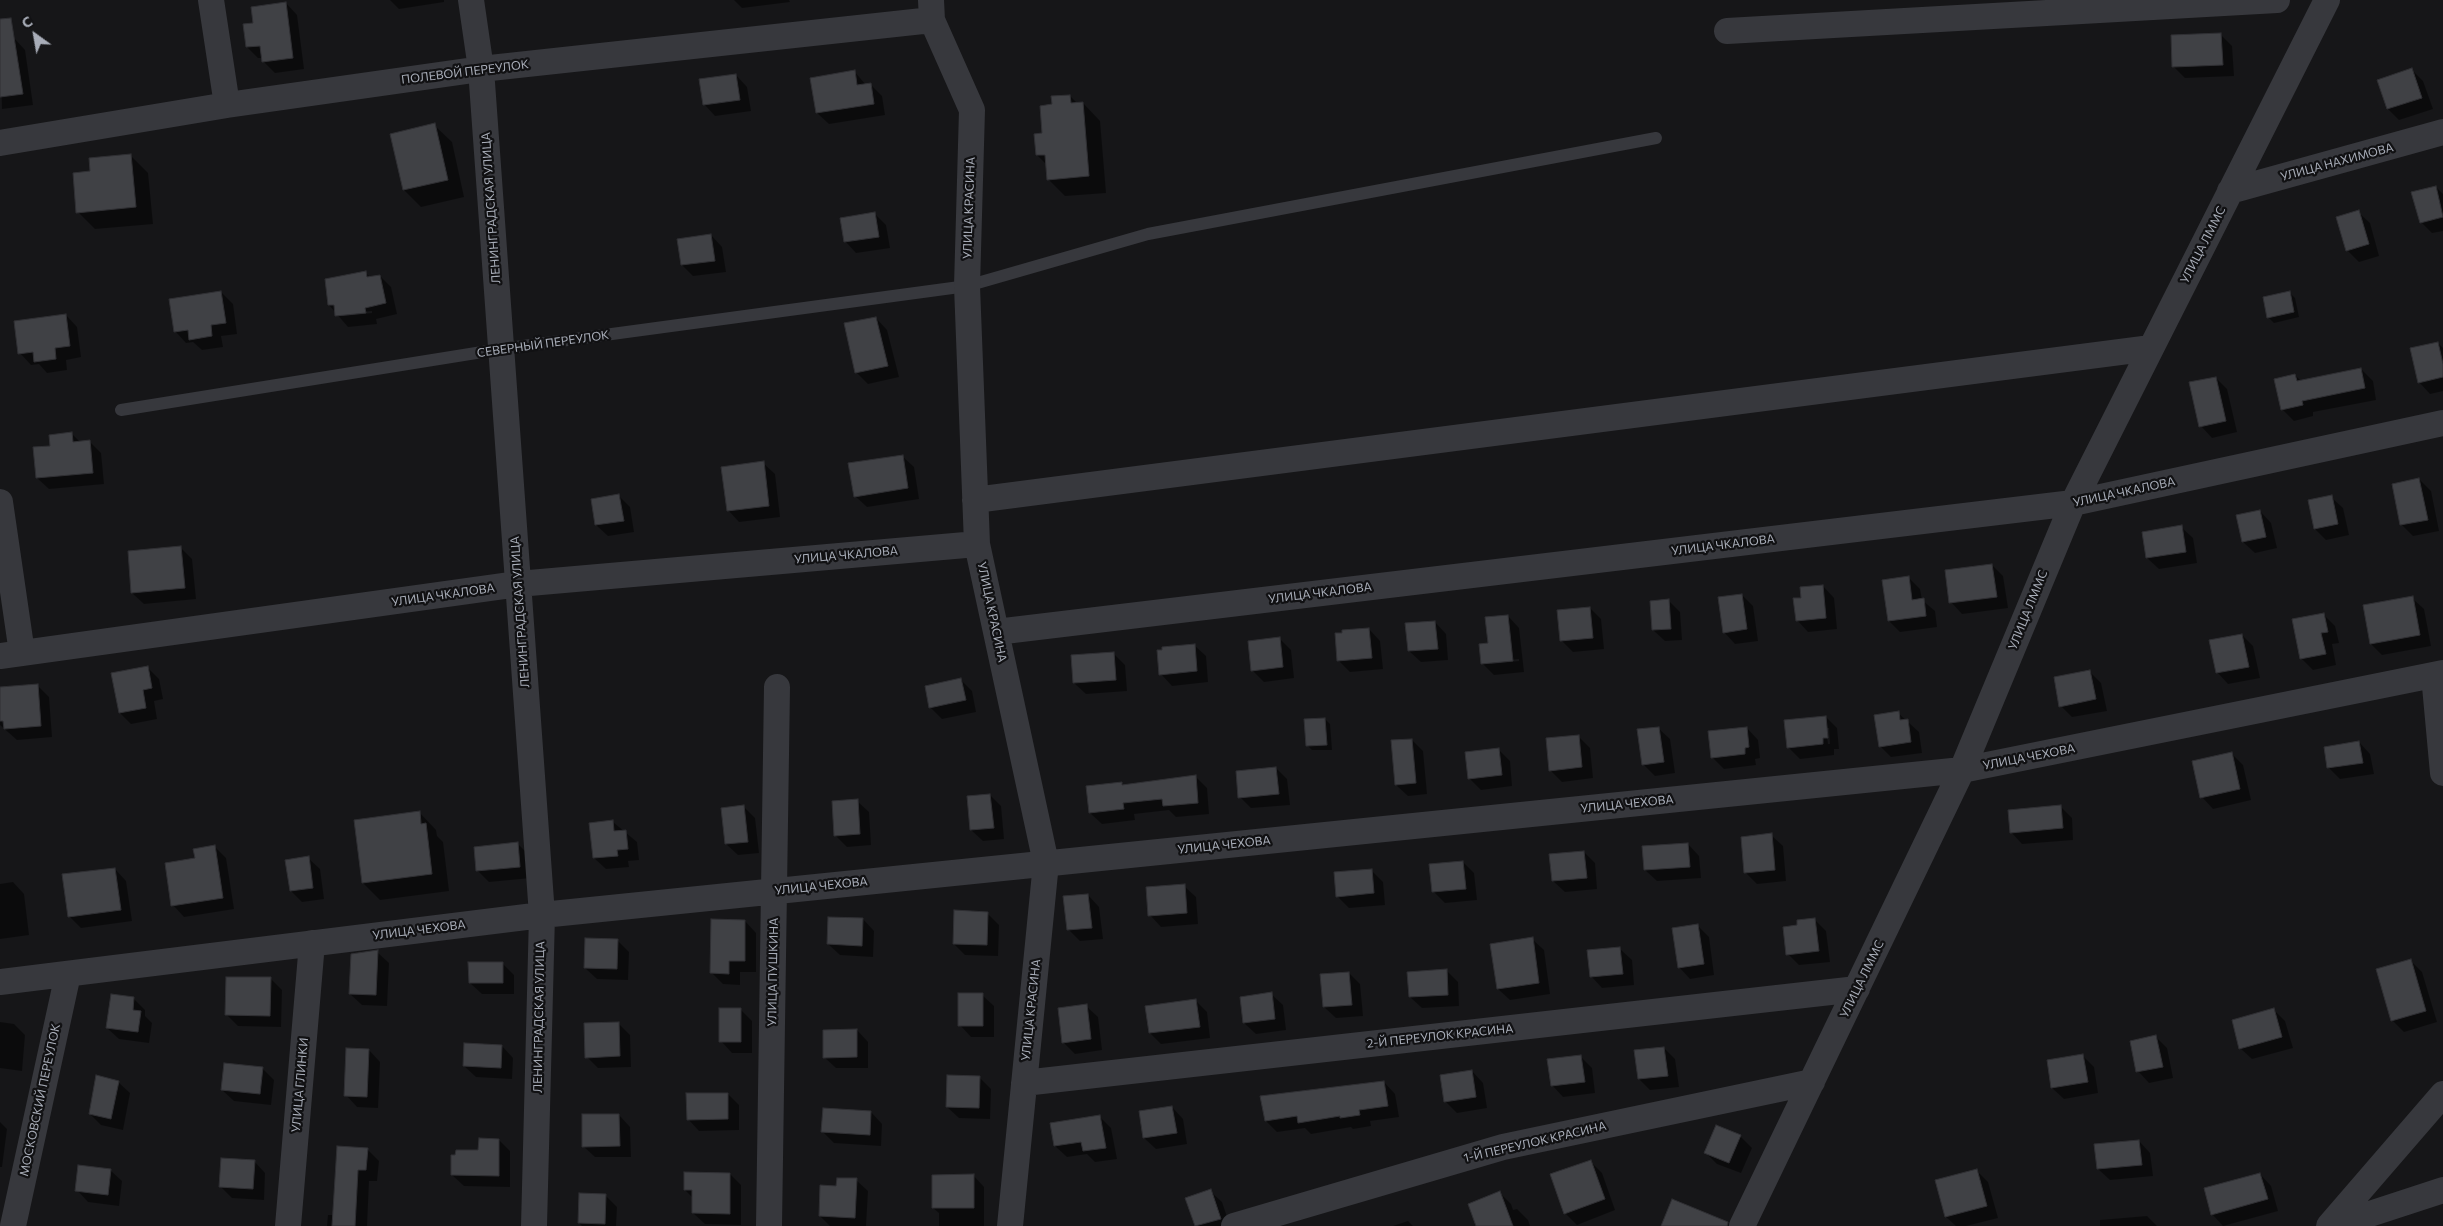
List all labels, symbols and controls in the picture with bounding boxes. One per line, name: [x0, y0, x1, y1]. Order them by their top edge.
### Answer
north arrow: [10, 10, 60, 60]
text: С: [18, 12, 35, 32]
street label: ПОЛЕВОЙ ПЕРЕУЛОК: [400, 57, 530, 87]
street label: ЛЕНИНГРАДСКАЯ УЛИЦА: [479, 132, 503, 284]
street label: УЛИЦА НАХИМОВА: [2279, 140, 2395, 184]
street label: УЛИЦА КРАСИНА: [960, 157, 978, 259]
street label: УЛИЦА ЛММС: [2177, 204, 2229, 286]
street label: СЕВЕРНЫЙ ПЕРЕУЛОК: [476, 328, 610, 360]
street label: УЛИЦА ЧКАЛОВА: [2072, 474, 2176, 510]
street label: УЛИЦА ЧКАЛОВА: [1670, 532, 1776, 558]
street label: ЛЕНИНГРАДСКАЯ УЛИЦА: [508, 536, 532, 688]
street label: УЛИЦА ЧКАЛОВА: [794, 543, 898, 567]
street label: УЛИЦА КРАСИНА: [974, 561, 1010, 663]
street label: УЛИЦА ЛММС: [2005, 568, 2051, 652]
street label: УЛИЦА ЧКАЛОВА: [1267, 580, 1373, 606]
street label: УЛИЦА ЧКАЛОВА: [390, 581, 496, 609]
street label: УЛИЦА ЧЕХОВА: [1982, 741, 2076, 773]
street label: УЛИЦА ЧЕХОВА: [1580, 792, 1674, 816]
street label: УЛИЦА ЧЕХОВА: [1177, 833, 1271, 857]
street label: УЛИЦА ЧЕХОВА: [774, 874, 868, 898]
street label: УЛИЦА ЧЕХОВА: [372, 917, 466, 943]
street label: УЛИЦА ПУШКИНА: [765, 917, 781, 1027]
street label: УЛИЦА ЛММС: [1837, 938, 1887, 1020]
street label: ЛЕНИНГРАДСКАЯ УЛИЦА: [530, 941, 548, 1093]
street label: УЛИЦА КРАСИНА: [1018, 958, 1044, 1062]
street label: 2-Й ПЕРЕУЛОК КРАСИНА: [1366, 1021, 1514, 1051]
street label: МОСКОВСКИЙ ПЕРЕУЛОК: [17, 1022, 63, 1178]
street label: УЛИЦА ГЛИНКИ: [289, 1037, 311, 1133]
street label: 1-Й ПЕРЕУЛОК КРАСИНА: [1462, 1119, 1608, 1165]

